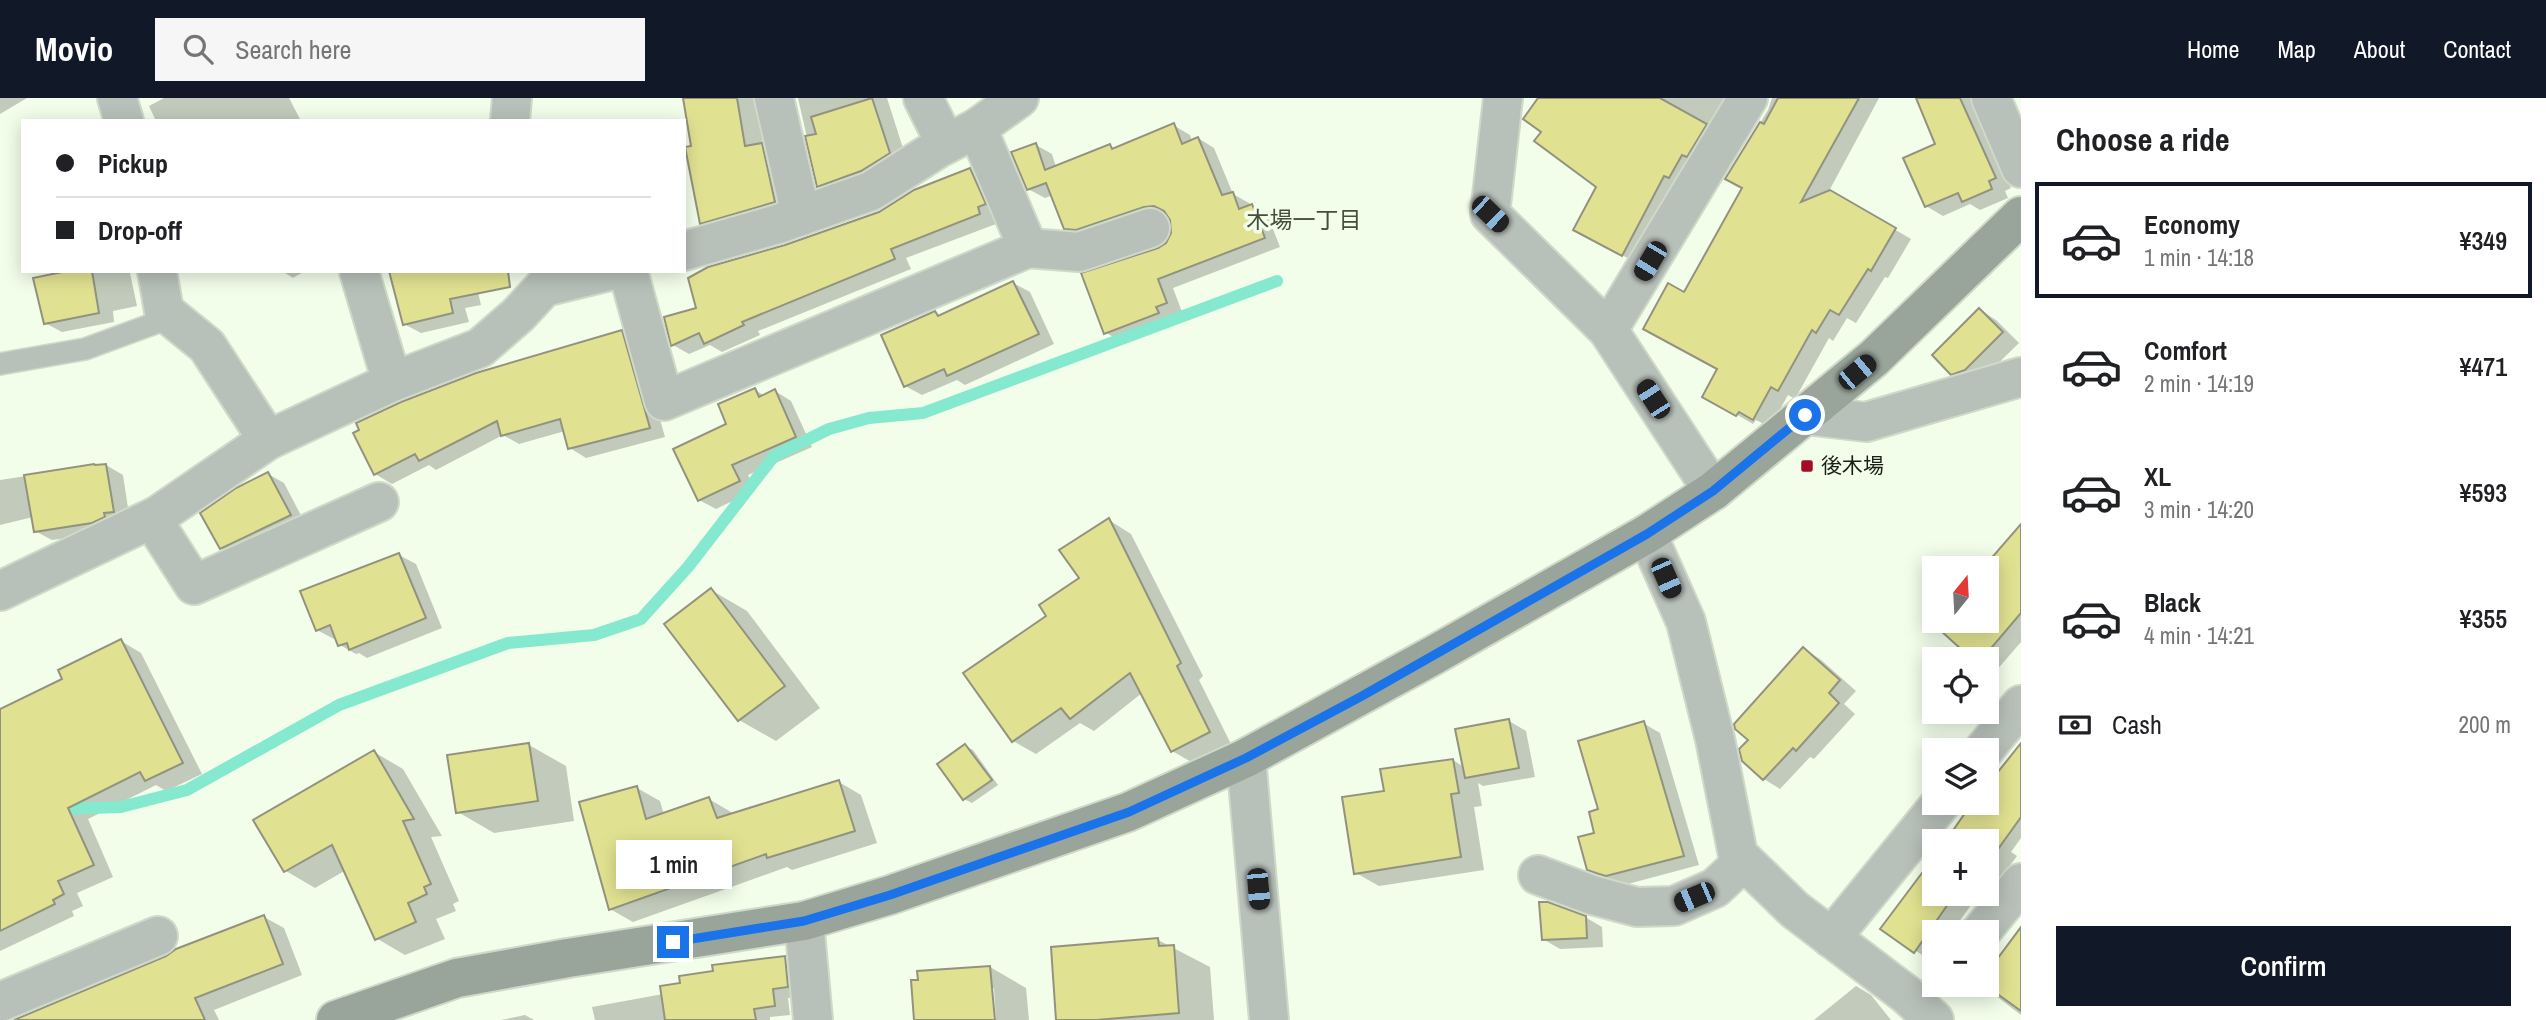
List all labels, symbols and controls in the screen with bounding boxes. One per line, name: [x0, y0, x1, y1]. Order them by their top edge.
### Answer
search box: [155, 18, 645, 81]
text: Movio: [35, 27, 113, 71]
icon: search: [179, 30, 217, 68]
text: Search here: [235, 32, 351, 67]
text: Home: [2187, 33, 2239, 65]
text: Map: [2277, 33, 2316, 65]
text: About: [2354, 33, 2405, 65]
text: Contact: [2443, 33, 2511, 65]
text: Choose a ride: [2056, 118, 2230, 161]
text: Pickup: [98, 146, 168, 181]
car: [1468, 192, 1513, 236]
district label: 木場一丁目: [1247, 204, 1362, 235]
text: Economy: [2144, 207, 2240, 242]
icon: car: [2060, 209, 2123, 272]
text: Drop-off: [98, 213, 182, 248]
text: ¥349: [2460, 223, 2507, 258]
car: [1631, 238, 1670, 284]
text: 1 min · 14:18: [2144, 242, 2254, 273]
text: Comfort: [2144, 333, 2227, 368]
icon: car: [2060, 335, 2123, 398]
text: ¥471: [2460, 349, 2507, 384]
car: [1835, 350, 1880, 394]
text: 2 min · 14:19: [2144, 368, 2254, 399]
car: [1633, 376, 1674, 422]
route start: [1789, 399, 1821, 431]
place label: 後木場: [1821, 451, 1884, 480]
marker: 後木場: [1799, 458, 1815, 474]
text: XL: [2144, 459, 2171, 494]
icon: car: [2060, 461, 2123, 524]
text: ¥593: [2460, 475, 2507, 510]
text: 3 min · 14:20: [2144, 494, 2254, 525]
car: [1648, 555, 1685, 601]
north arrow: [1922, 556, 1998, 634]
map controls: [1922, 556, 1999, 997]
text: Black: [2144, 585, 2201, 620]
icon: car: [2060, 587, 2123, 650]
text: ¥355: [2460, 601, 2507, 636]
text: 4 min · 14:21: [2144, 620, 2254, 651]
button: locate: [1922, 647, 1999, 724]
icon: cash: [2056, 706, 2094, 744]
text: Cash: [2112, 707, 2162, 742]
text: 200 m: [2459, 709, 2511, 740]
button: layers: [1922, 738, 1999, 815]
button: +: [1922, 829, 1999, 906]
callout: 1 min: [615, 840, 731, 890]
text: 1 min: [650, 849, 698, 880]
car: [1246, 867, 1271, 911]
car: [1671, 879, 1718, 915]
button: −: [1922, 920, 1999, 997]
route end: [657, 926, 689, 958]
button: Confirm: [2056, 926, 2511, 1006]

